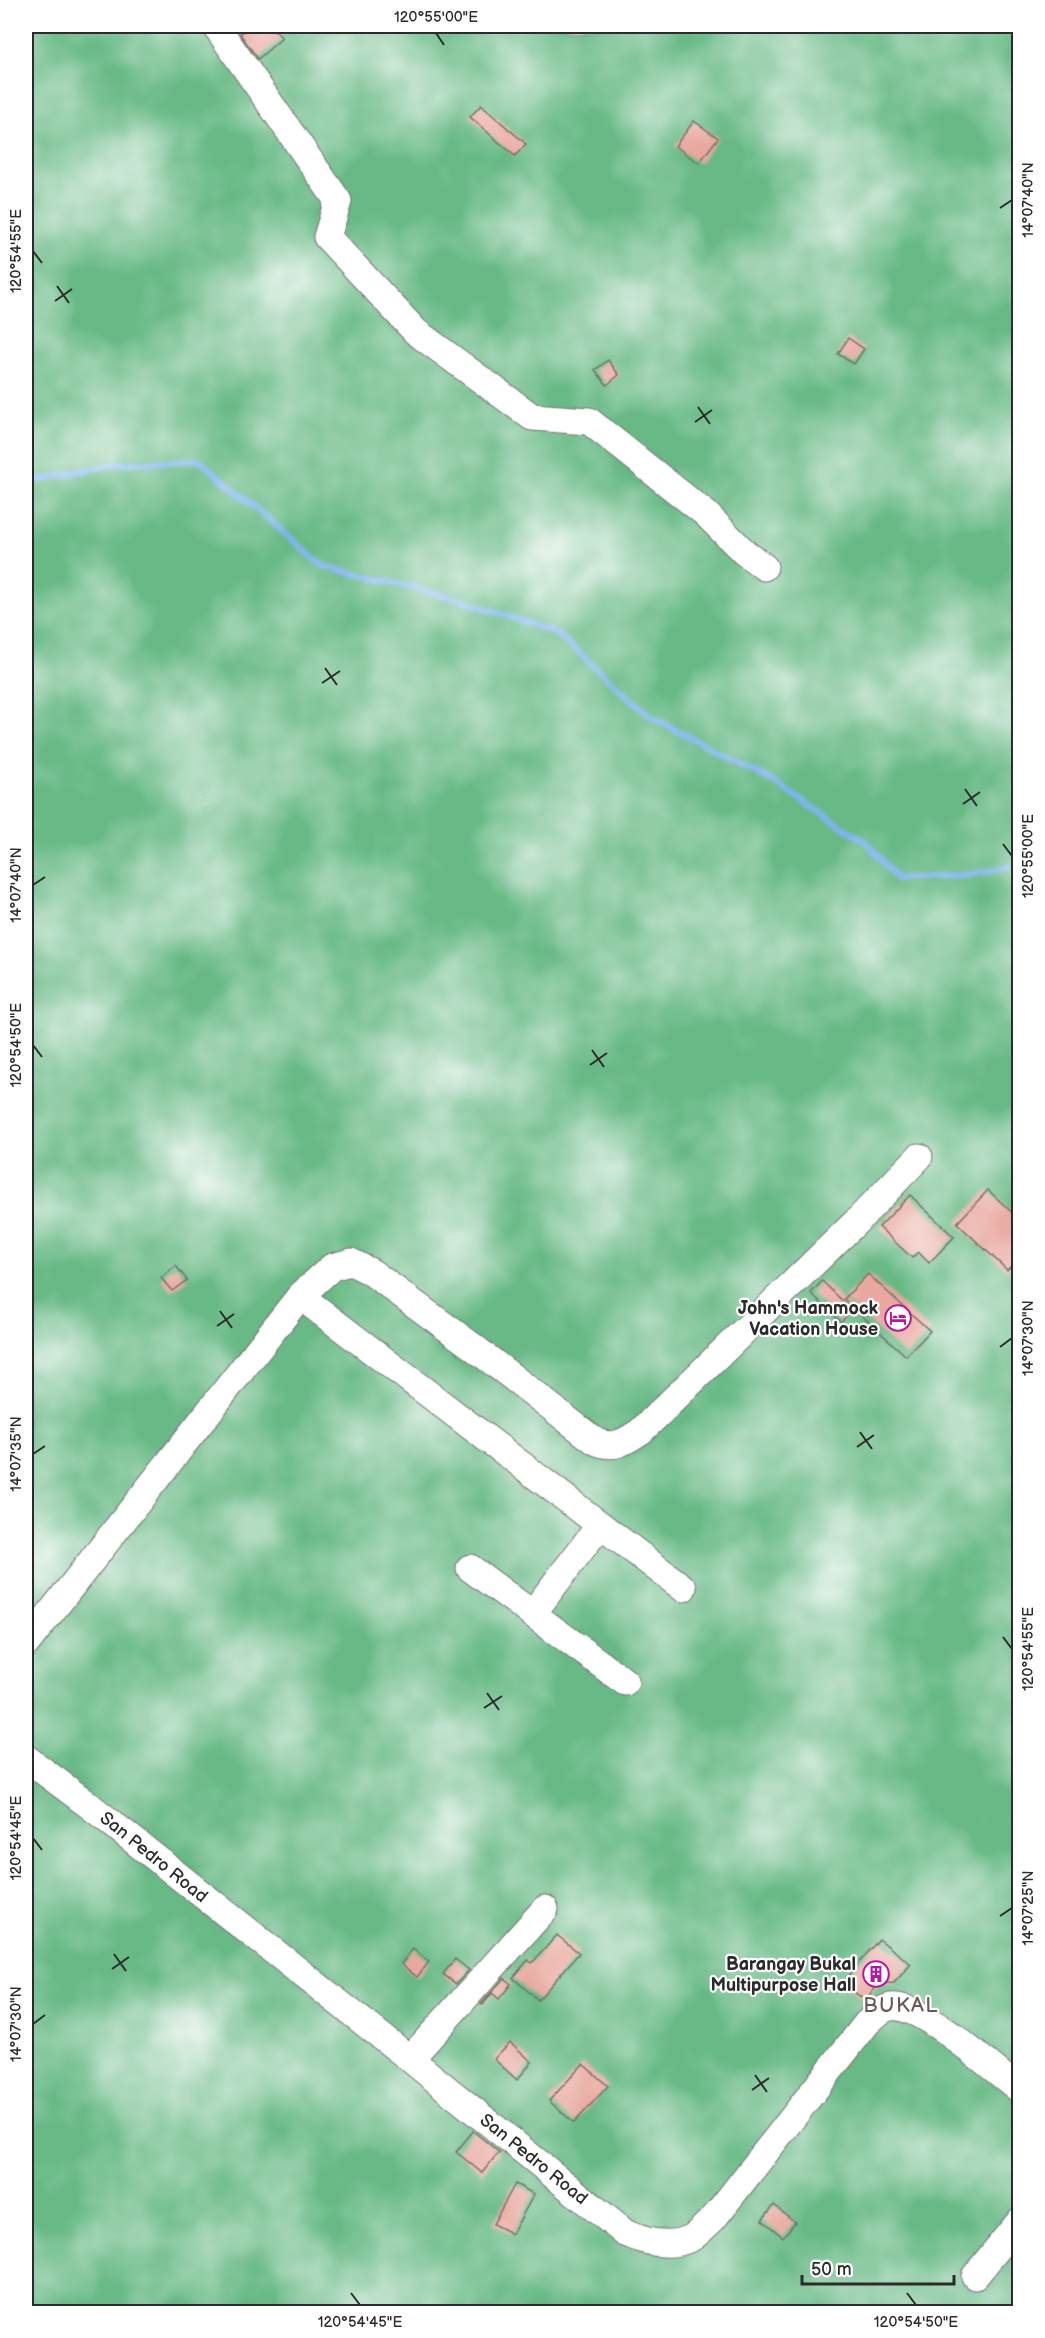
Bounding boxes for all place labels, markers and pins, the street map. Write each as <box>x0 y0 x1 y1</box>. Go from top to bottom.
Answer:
place label: John's Hammock Vacation House <box>738 1298 879 1340</box>
hotel icon: John's Hammock Vacation House <box>883 1303 913 1333</box>
place label: Barangay Bukal Multipurpose Hall <box>710 1954 856 1996</box>
building icon: Barangay Bukal Multipurpose Hall <box>861 1959 891 1989</box>

